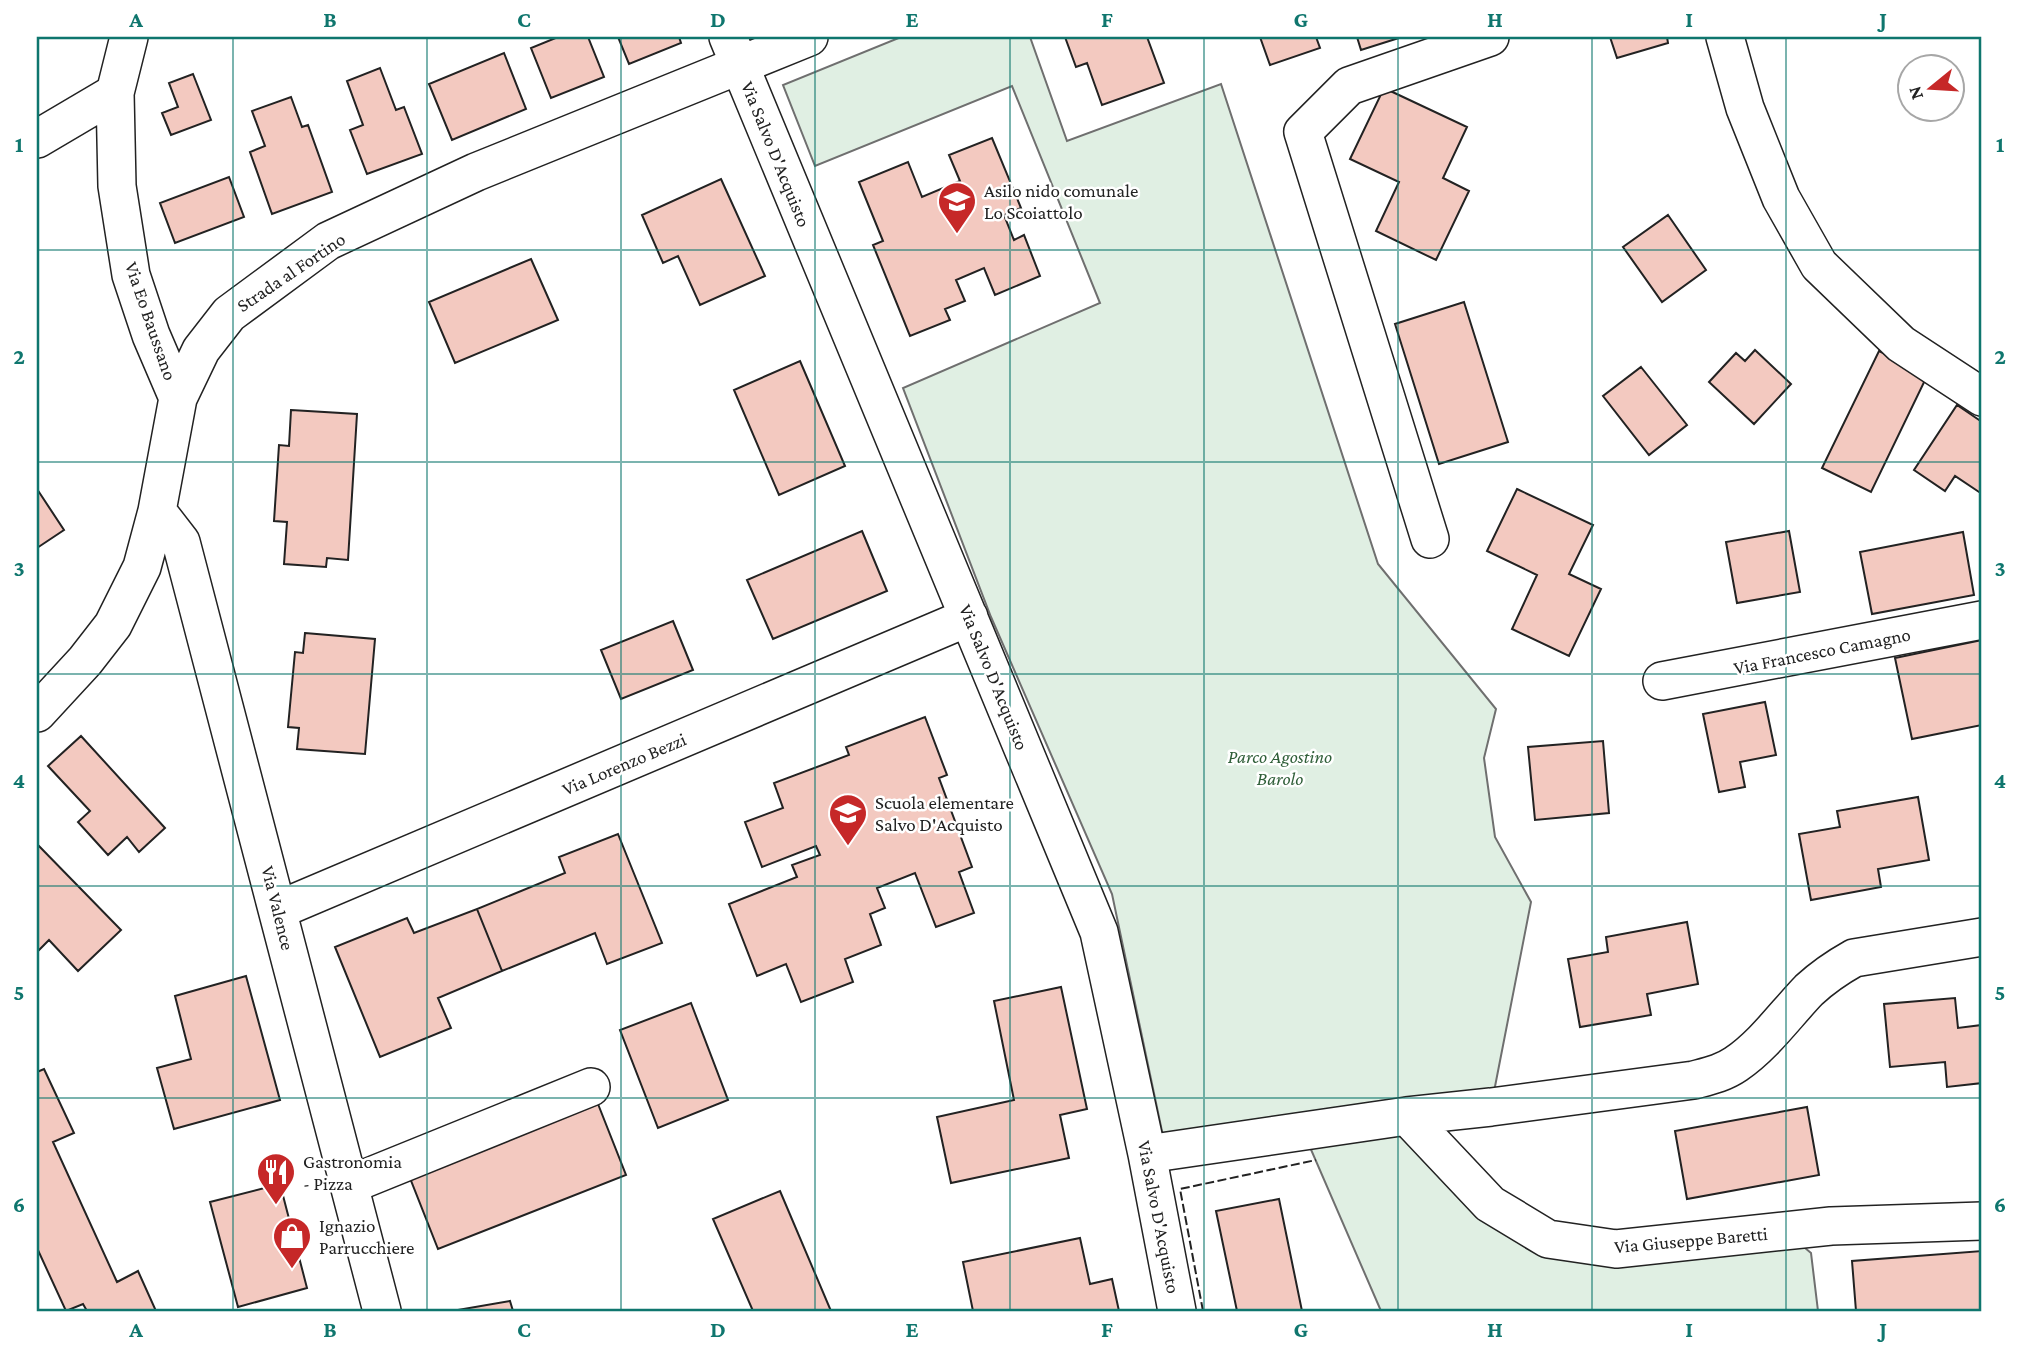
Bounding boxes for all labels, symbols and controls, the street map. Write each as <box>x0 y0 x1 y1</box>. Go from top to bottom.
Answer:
text: A <box>128 6 143 32</box>
text: B <box>323 6 337 32</box>
text: C <box>517 6 531 32</box>
text: D <box>710 6 726 32</box>
text: E <box>905 6 919 32</box>
text: F <box>1101 6 1113 32</box>
text: G <box>1294 6 1309 32</box>
text: H <box>1487 6 1503 32</box>
text: I <box>1685 6 1693 32</box>
text: J <box>1877 6 1887 32</box>
north arrow <box>1896 52 1966 122</box>
street label: Via Salvo D'Acquisto <box>737 78 815 230</box>
text: N <box>1903 84 1927 103</box>
text: 1 <box>15 131 24 157</box>
text: 1 <box>1996 131 2005 157</box>
school or university icon: Asilo nido comunale Lo Scoiattolo <box>936 180 978 235</box>
place label: Asilo nido comunale Lo Scoiattolo <box>984 180 1138 223</box>
street label: Strada al Fortino <box>233 228 349 316</box>
street label: Via Eo Baussano <box>121 259 181 383</box>
text: 2 <box>13 343 25 369</box>
text: 2 <box>1994 343 2006 369</box>
text: 3 <box>13 555 25 581</box>
text: 3 <box>1994 555 2006 581</box>
street label: Via Salvo D'Acquisto <box>955 601 1033 753</box>
street label: Via Francesco Camagno <box>1732 624 1912 678</box>
street label: Via Lorenzo Bezzi <box>559 728 689 800</box>
park label: Parco Agostino Barolo <box>1228 746 1332 789</box>
text: 4 <box>13 767 25 793</box>
text: 4 <box>1994 767 2006 793</box>
school or university icon: Scuola elementare Salvo D'Acquisto <box>827 792 869 847</box>
place label: Scuola elementare Salvo D'Acquisto <box>875 792 1014 835</box>
street label: Via Valence <box>257 864 299 952</box>
text: 5 <box>13 979 25 1005</box>
text: 5 <box>1994 979 2006 1005</box>
street label: Via Salvo D'Acquisto <box>1134 1139 1184 1295</box>
restaurant icon: Gastronomia - Pizza <box>255 1151 297 1206</box>
place label: Gastronomia - Pizza <box>303 1151 402 1194</box>
text: 6 <box>13 1191 25 1217</box>
text: 6 <box>1994 1191 2006 1217</box>
shop icon: Ignazio Parrucchiere <box>271 1215 313 1270</box>
place label: Ignazio Parrucchiere <box>319 1215 414 1258</box>
street label: Via Giuseppe Baretti <box>1613 1223 1769 1257</box>
text: A <box>128 1316 143 1342</box>
text: B <box>323 1316 337 1342</box>
text: C <box>517 1316 531 1342</box>
text: D <box>710 1316 726 1342</box>
text: E <box>905 1316 919 1342</box>
text: F <box>1101 1316 1113 1342</box>
text: G <box>1294 1316 1309 1342</box>
text: H <box>1487 1316 1503 1342</box>
text: I <box>1685 1316 1693 1342</box>
text: J <box>1877 1316 1887 1342</box>

